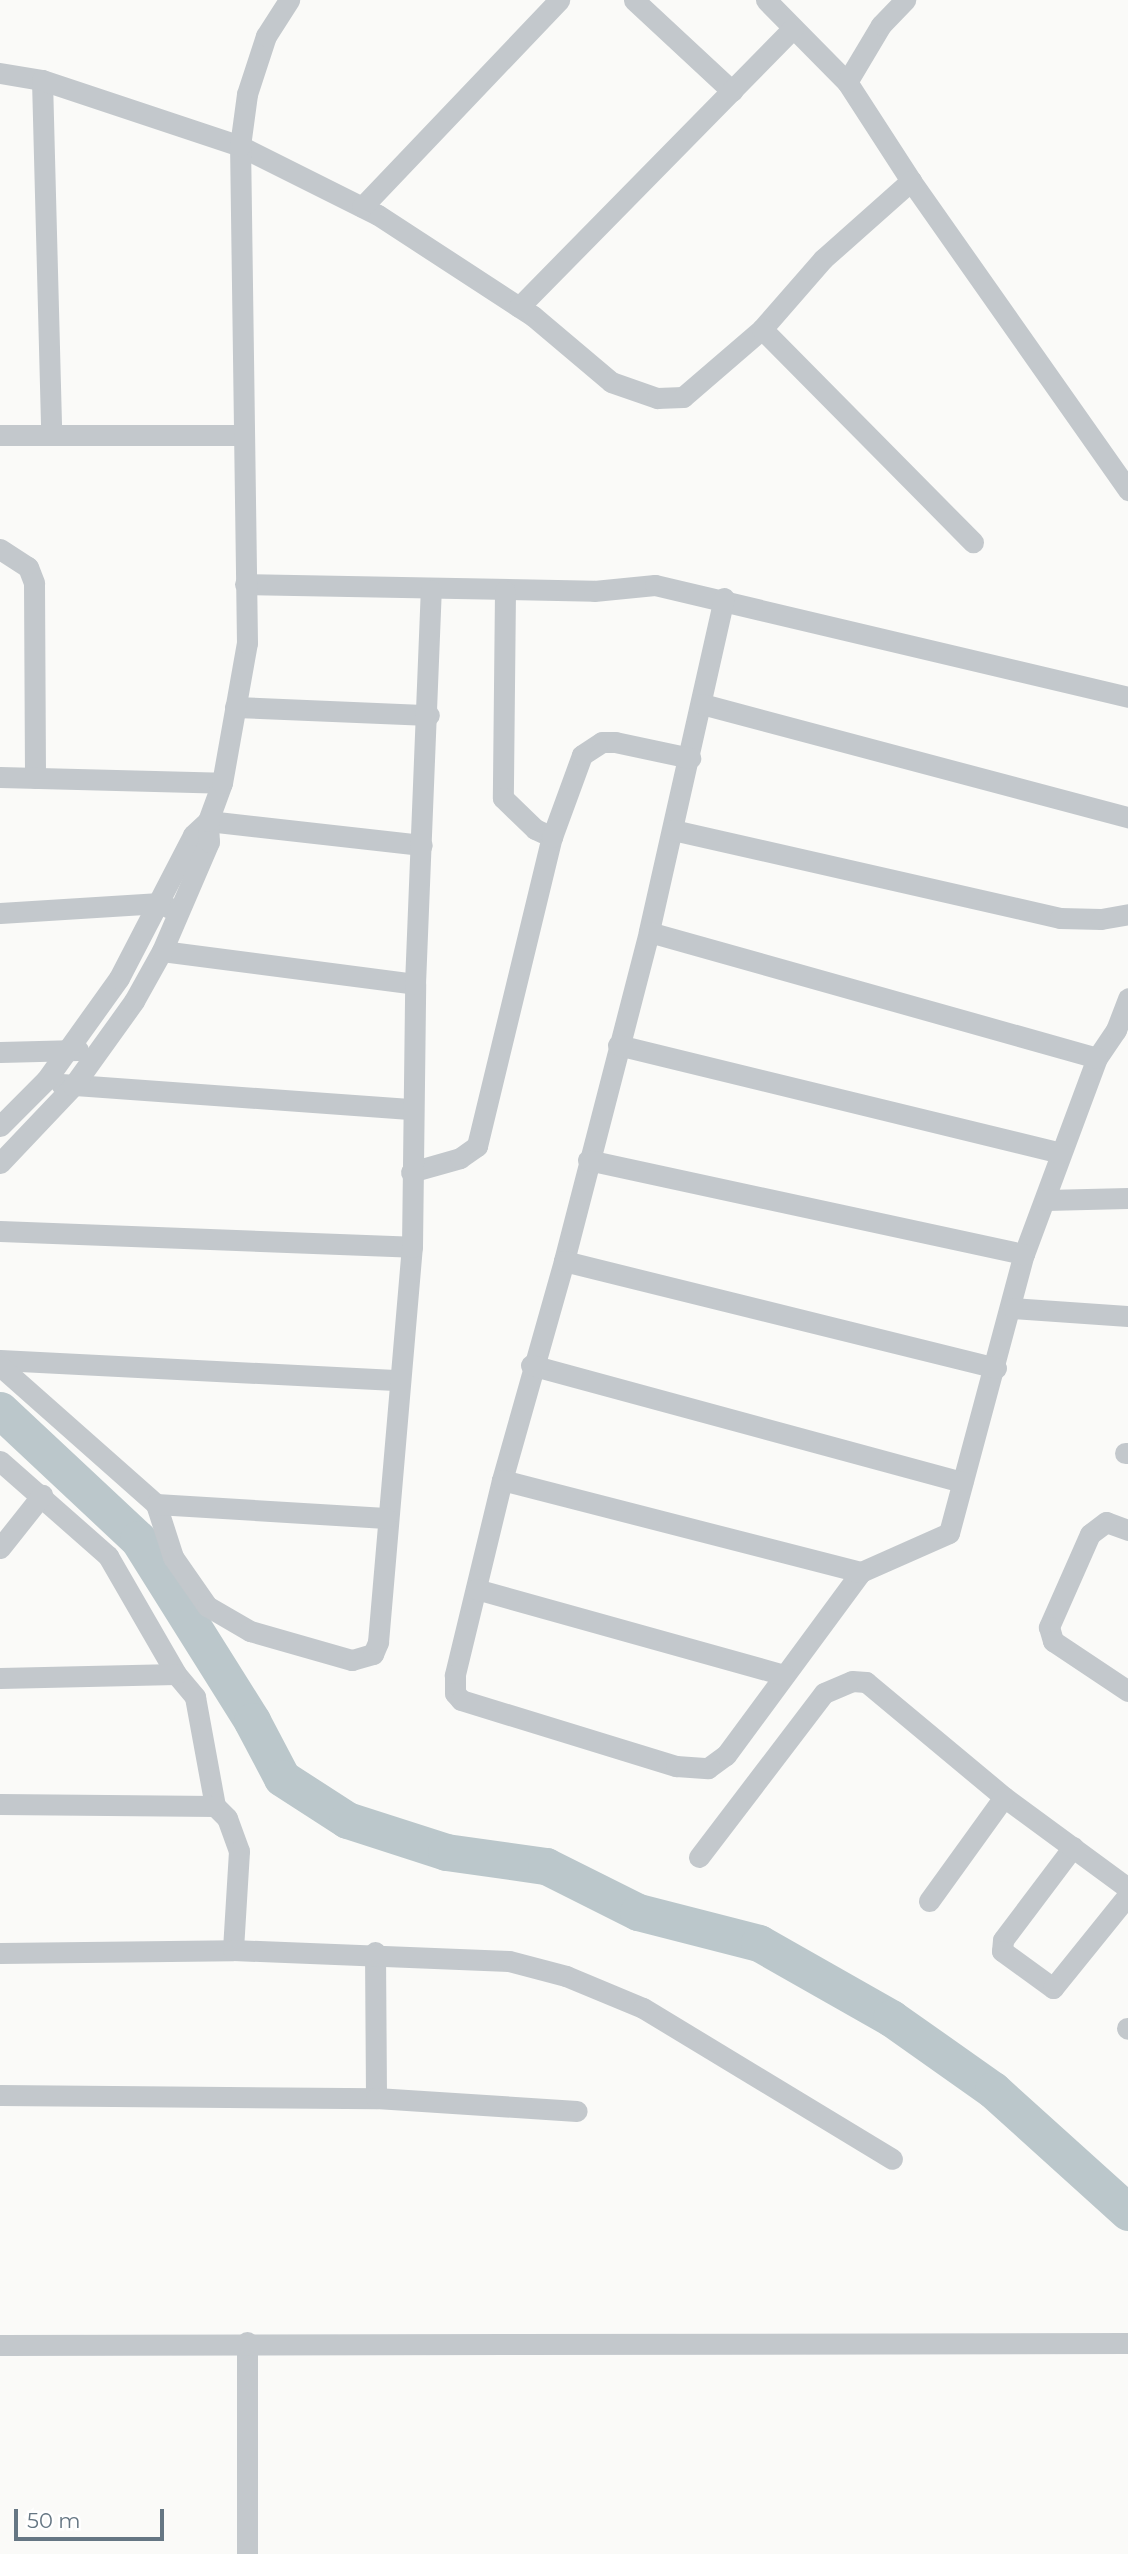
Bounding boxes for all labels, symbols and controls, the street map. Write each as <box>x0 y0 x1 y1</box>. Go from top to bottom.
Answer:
scale bar <box>18 2494 168 2538</box>
text: 50 m <box>27 2508 81 2533</box>

